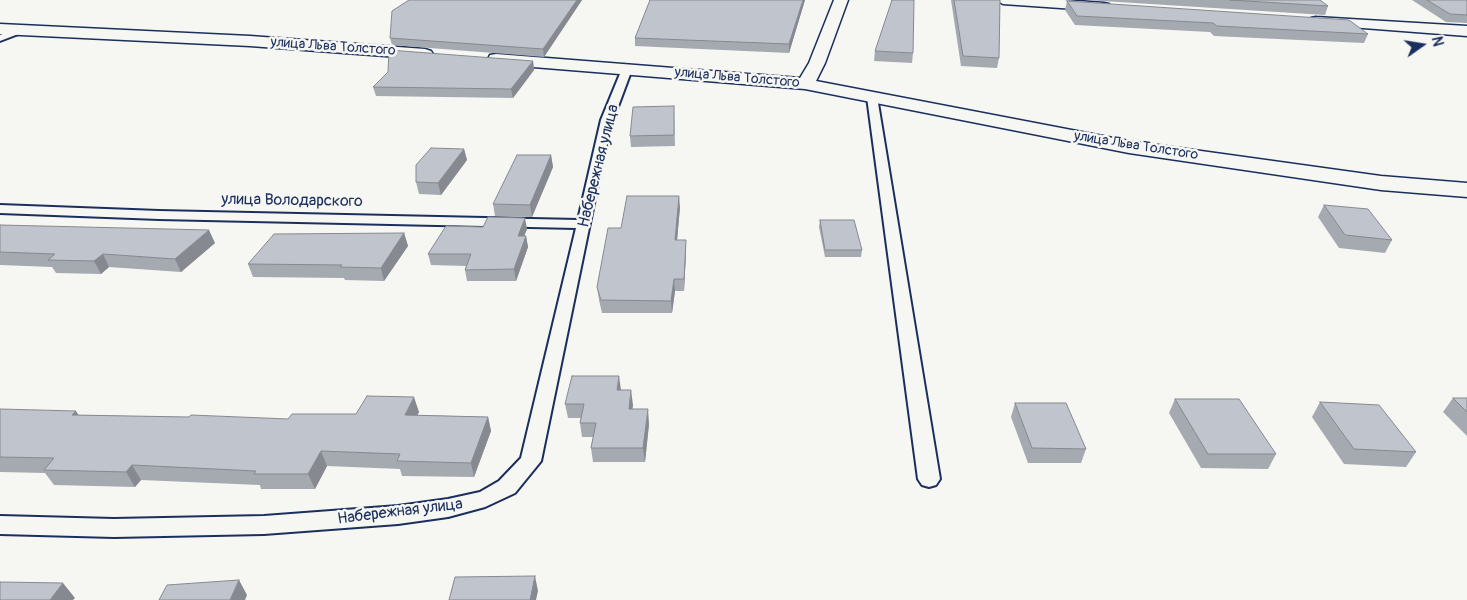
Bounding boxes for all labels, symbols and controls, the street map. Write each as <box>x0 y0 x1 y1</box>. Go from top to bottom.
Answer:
north arrow <box>1397 20 1447 70</box>
street label: улица Льва Толстого <box>270 34 396 60</box>
text: N <box>1428 35 1446 48</box>
street label: улица Льва Толстого <box>674 64 800 92</box>
street label: Набережная улица <box>574 103 624 229</box>
street label: улица Льва Толстого <box>1073 128 1199 164</box>
street label: улица Володарского <box>221 190 363 212</box>
street label: Набережная улица <box>336 495 464 529</box>

